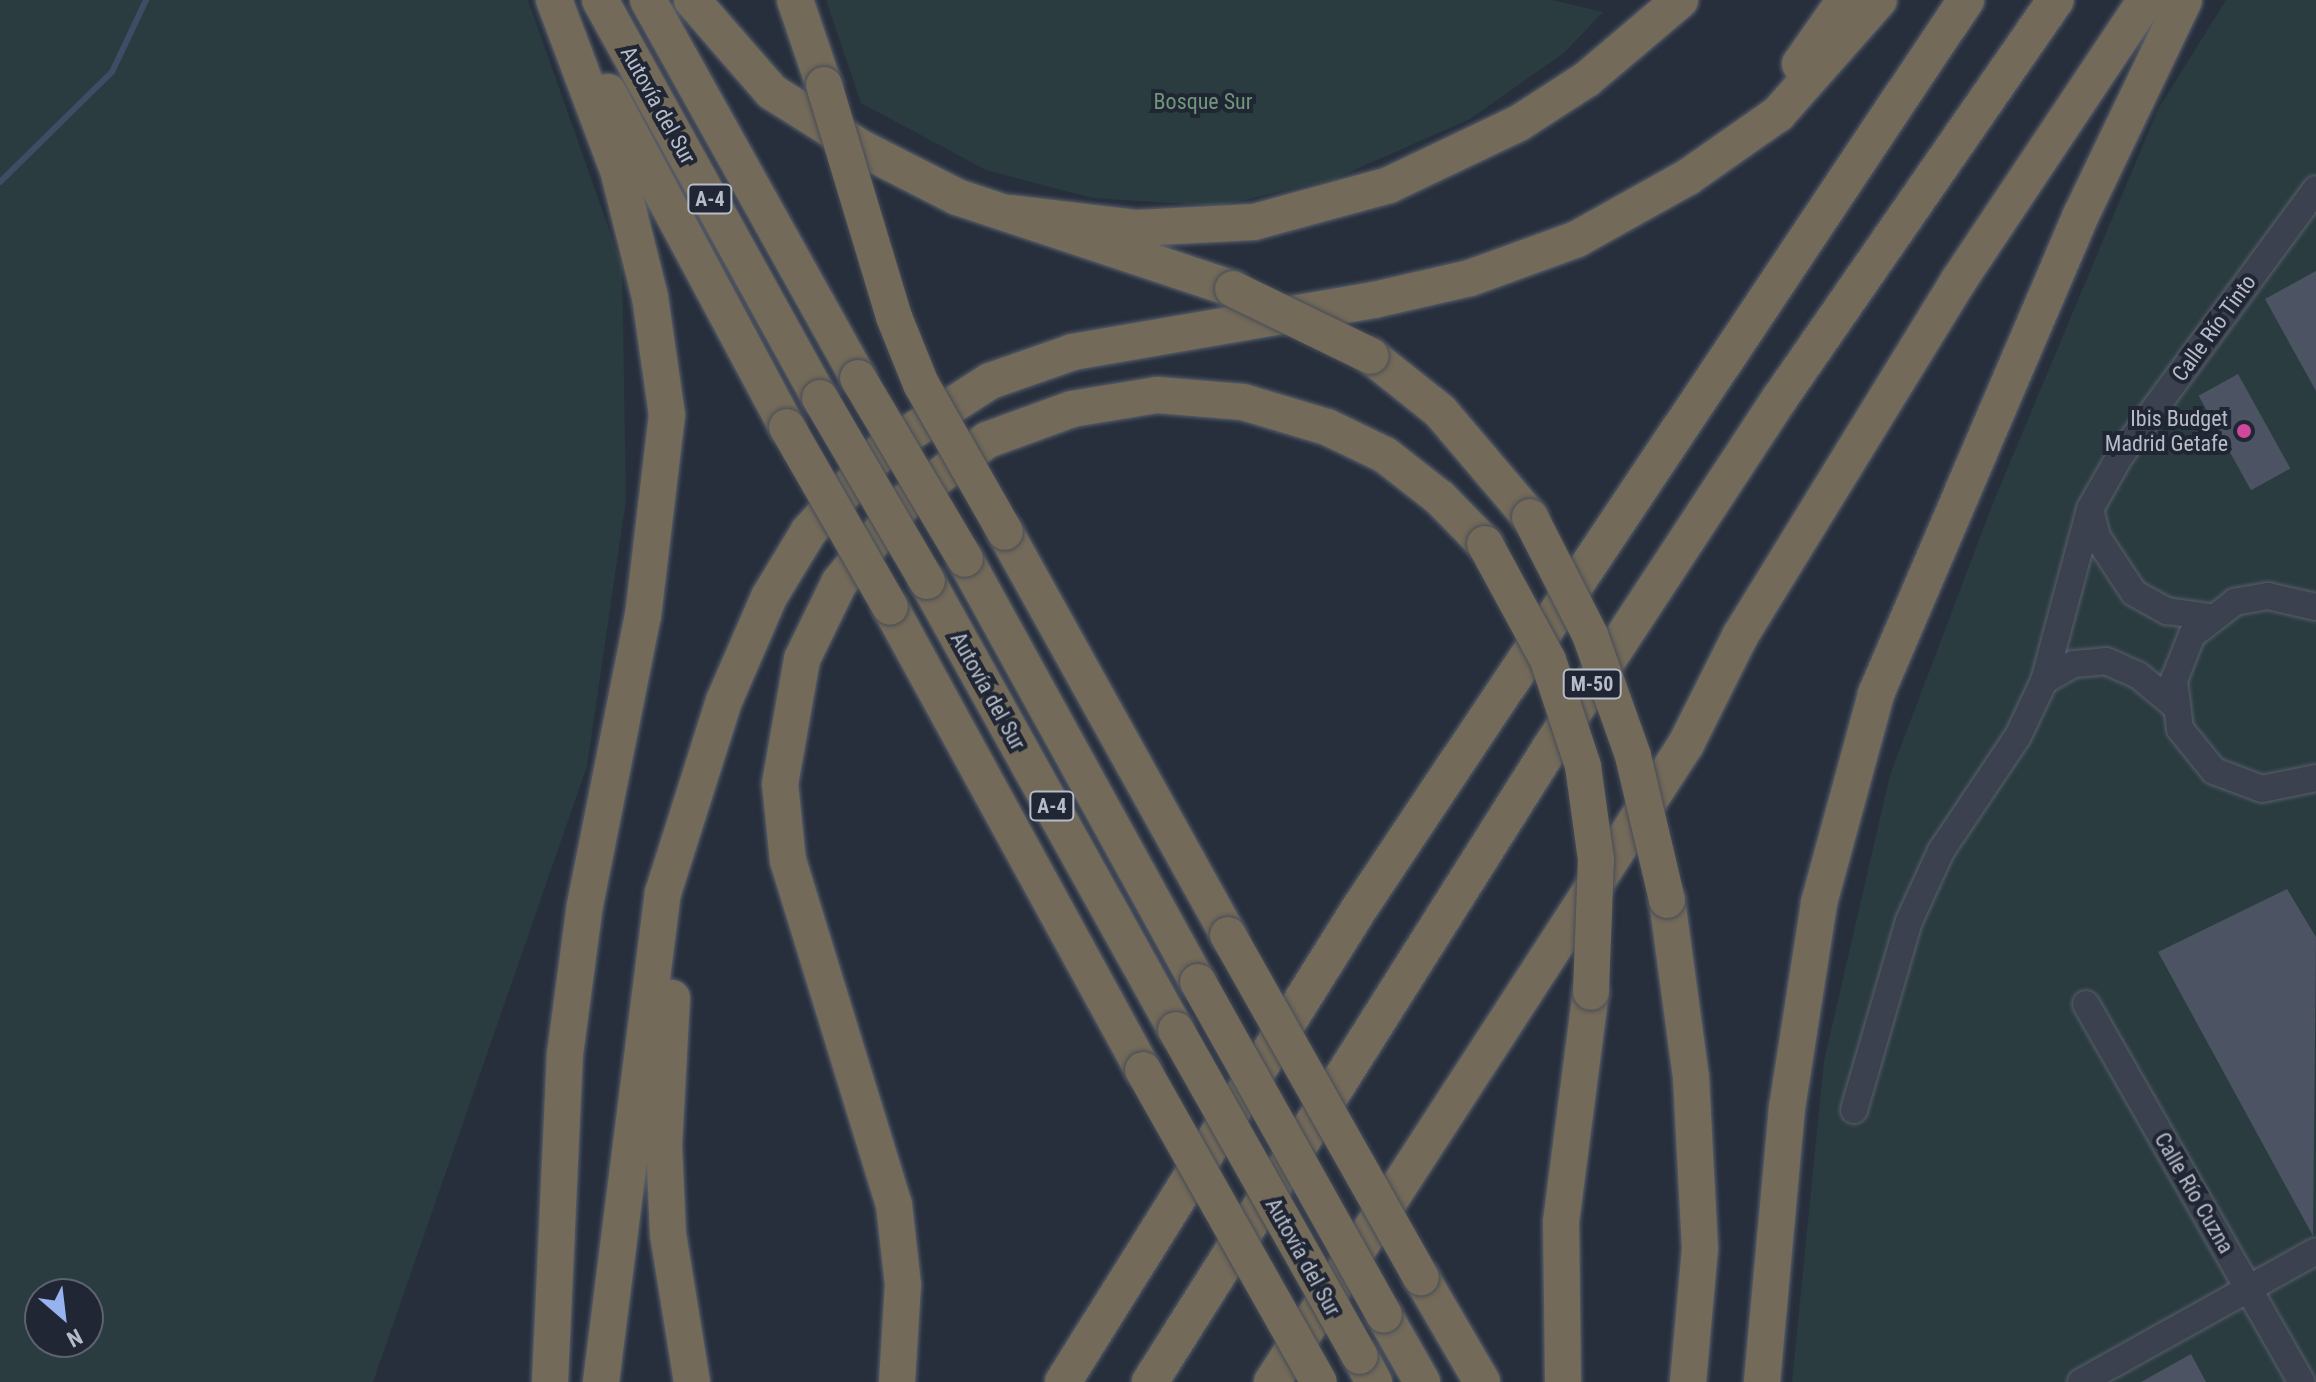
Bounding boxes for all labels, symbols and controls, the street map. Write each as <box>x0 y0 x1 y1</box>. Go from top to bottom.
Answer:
street label: Autovía del Sur <box>615 41 701 169</box>
park label: Bosque Sur <box>1154 89 1252 115</box>
road number: A-4 <box>686 183 734 215</box>
street label: Calle Río Tinto <box>2166 269 2262 387</box>
place label: Ibis Budget Madrid Getafe <box>2105 405 2228 456</box>
marker: Ibis Budget Madrid Getafe <box>2235 422 2253 440</box>
street label: Autovía del Sur <box>945 627 1031 755</box>
road number: M-50 <box>1562 668 1622 700</box>
road number: A-4 <box>1028 790 1076 822</box>
street label: Calle Río Cuzna <box>2149 1128 2239 1258</box>
street label: Autovía del Sur <box>1260 1193 1346 1321</box>
north arrow <box>24 1278 104 1358</box>
text: N <box>63 1324 86 1352</box>

